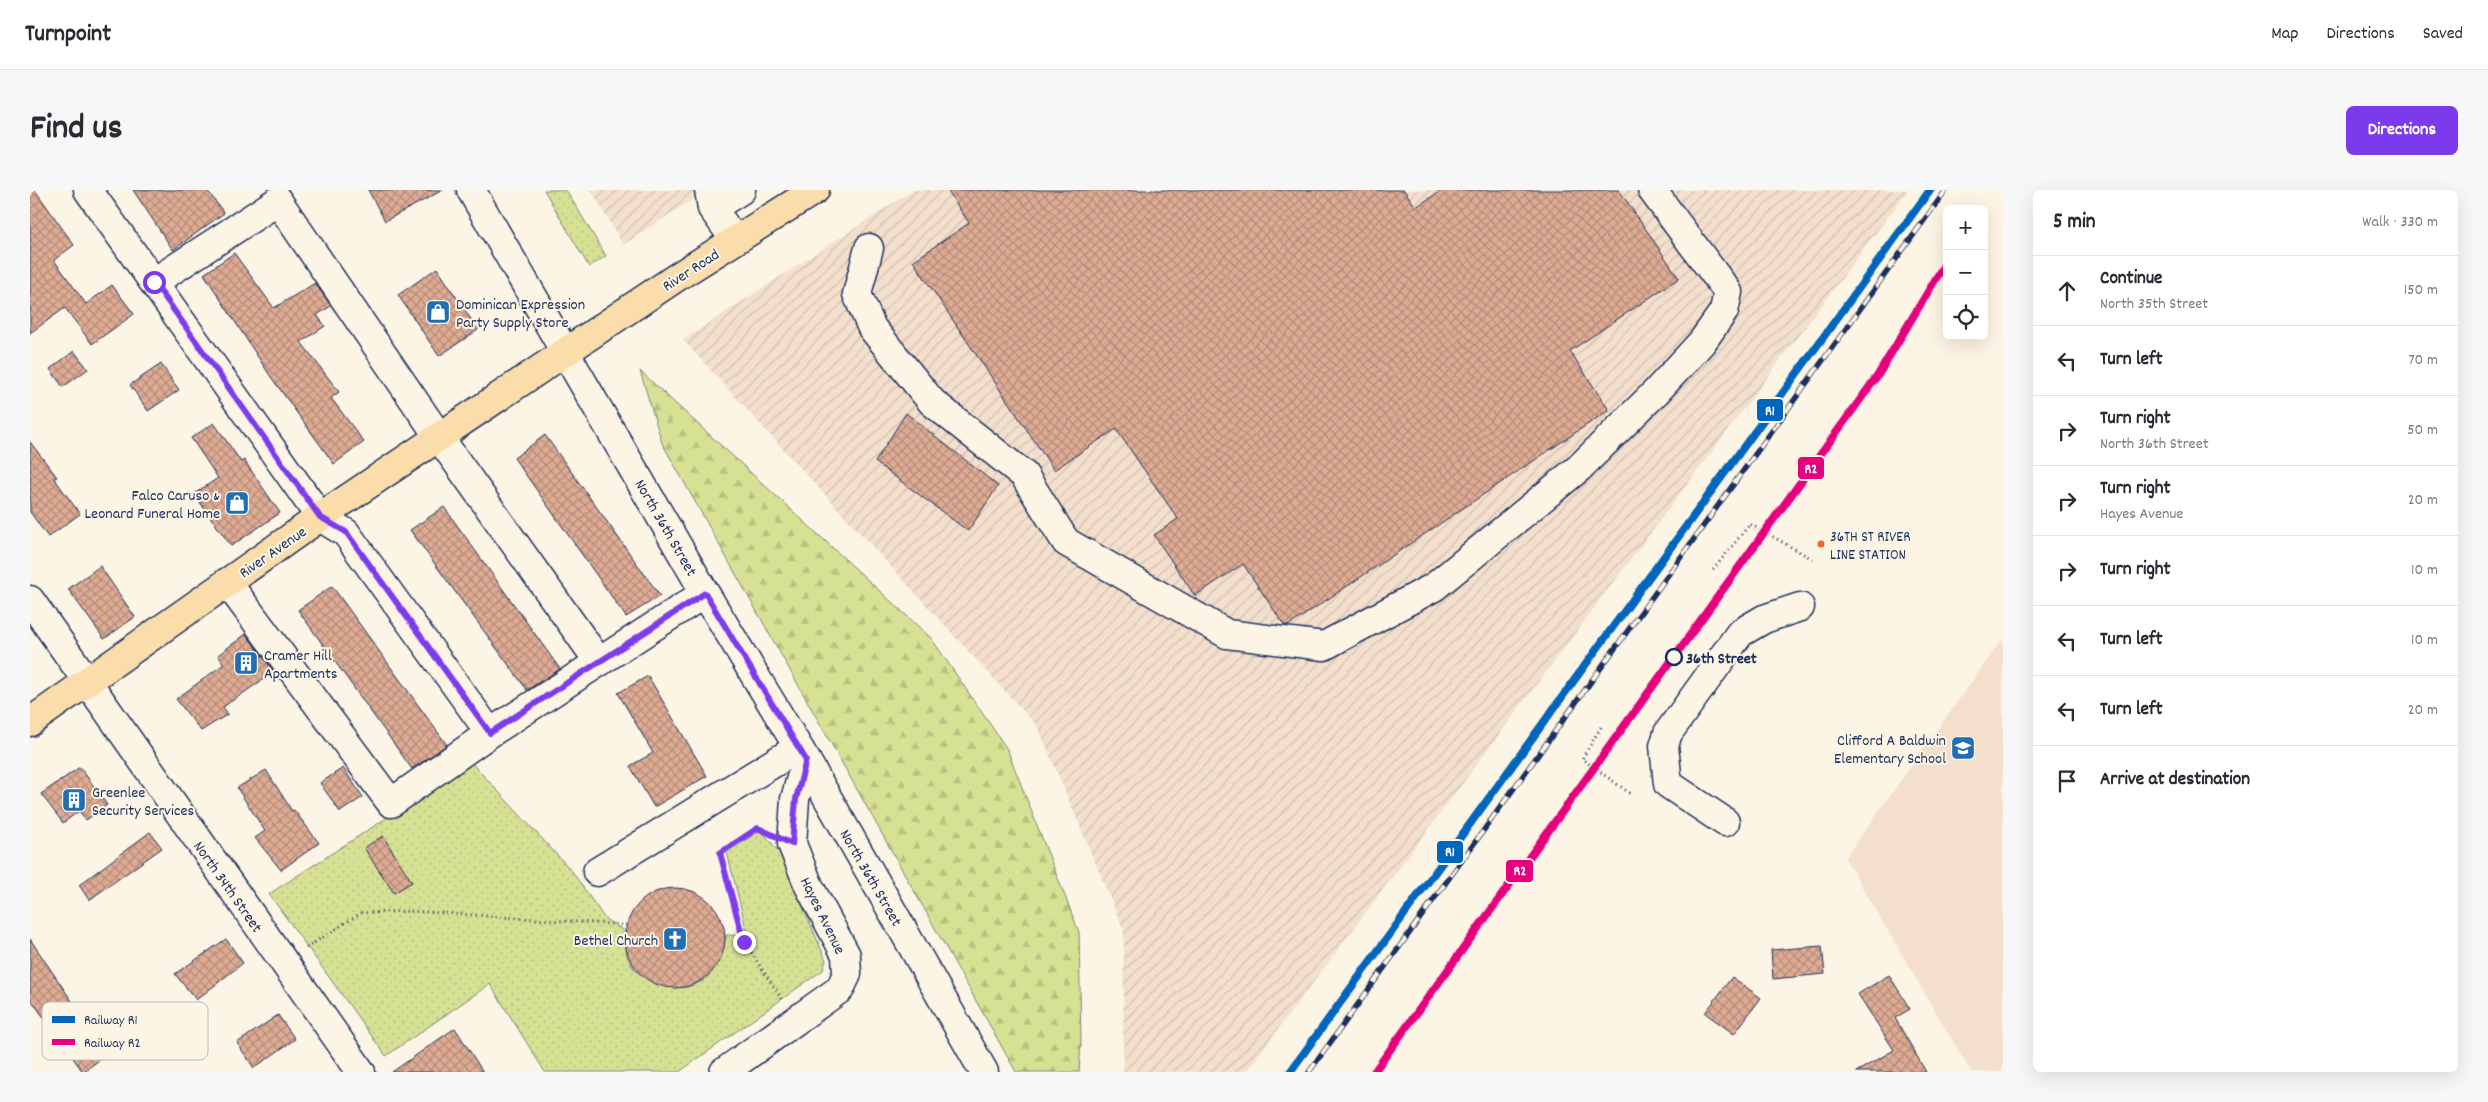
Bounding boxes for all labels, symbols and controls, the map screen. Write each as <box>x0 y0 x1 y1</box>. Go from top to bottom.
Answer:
text: Turnpoint <box>25 18 111 52</box>
text: Map <box>2271 22 2298 47</box>
text: Directions <box>2326 22 2395 47</box>
text: Saved <box>2423 22 2463 47</box>
text: Find us <box>30 105 122 155</box>
button: Directions <box>2346 106 2458 155</box>
map controls <box>1943 205 1988 340</box>
button: + <box>1943 205 1988 250</box>
text: 5 min <box>2053 208 2096 238</box>
text: Walk · 330 m <box>2362 211 2438 234</box>
street label: River Road <box>658 244 724 298</box>
button: − <box>1943 250 1988 295</box>
text: Continue <box>2100 266 2162 293</box>
route start <box>143 271 166 294</box>
icon: ahead <box>2053 277 2081 305</box>
text: 150 m <box>2404 279 2438 302</box>
text: North 35th Street <box>2100 293 2208 316</box>
place label: Dominican Expression Party Supply Store <box>456 294 585 335</box>
button: locate <box>1943 295 1988 340</box>
shop icon: Dominican Expression Party Supply Store <box>425 299 451 325</box>
icon: left <box>2053 347 2081 375</box>
text: Turn left <box>2100 347 2163 374</box>
text: 70 m <box>2408 349 2438 372</box>
line badge: R1 <box>1756 398 1784 422</box>
text: R1 <box>1765 402 1775 422</box>
text: Turn right <box>2100 406 2171 433</box>
icon: right <box>2053 417 2081 445</box>
text: 50 m <box>2407 419 2438 442</box>
text: North 36th Street <box>2100 433 2209 456</box>
line badge: R2 <box>1797 456 1825 480</box>
text: R2 <box>1805 460 1817 480</box>
street label: North 36th Street <box>628 475 702 581</box>
text: Turn right <box>2100 476 2171 503</box>
place label: Falco Caruso & Leonard Funeral Home <box>85 485 220 526</box>
icon: right <box>2053 487 2081 515</box>
text: 20 m <box>2408 489 2438 512</box>
shop icon: Falco Caruso & Leonard Funeral Home <box>224 490 250 516</box>
text: Hayes Avenue <box>2100 503 2183 526</box>
street label: River Avenue <box>235 521 312 585</box>
place label: 36TH ST RIVER LINE STATION <box>1830 527 1910 567</box>
marker: 36TH ST RIVER LINE STATION <box>1816 539 1826 549</box>
icon: right <box>2053 557 2081 585</box>
text: Turn right <box>2100 557 2171 584</box>
text: 10 m <box>2411 559 2438 582</box>
icon: left <box>2053 627 2081 655</box>
text: Turn left <box>2100 627 2163 654</box>
text: 10 m <box>2411 629 2438 652</box>
place label: Cramer Hill Apartments <box>264 645 338 686</box>
marker: 36th Street <box>1665 648 1683 666</box>
place label: 36th Street <box>1686 648 1757 671</box>
building icon: Cramer Hill Apartments <box>233 650 259 676</box>
icon: left <box>2053 697 2081 725</box>
text: Turn left <box>2100 697 2163 724</box>
text: 20 m <box>2408 699 2438 722</box>
place label: Clifford A Baldwin Elementary School <box>1834 730 1946 771</box>
school or university icon: Clifford A Baldwin Elementary School <box>1950 735 1976 761</box>
icon: arrive <box>2053 767 2081 795</box>
text: Arrive at destination <box>2100 767 2250 794</box>
place label: Greenlee Security Services <box>92 782 194 823</box>
building icon: Greenlee Security Services <box>61 787 87 813</box>
street label: North 36th Street <box>833 825 907 931</box>
street label: North 34th Street <box>187 837 267 938</box>
line badge: R1 <box>1436 840 1464 864</box>
text: R1 <box>1445 843 1455 863</box>
line badge: R2 <box>1505 859 1534 883</box>
text: R2 <box>1514 862 1526 882</box>
street label: Hayes Avenue <box>793 874 850 959</box>
church icon: Bethel Church <box>662 926 688 952</box>
place label: Bethel Church <box>574 930 658 953</box>
route end <box>733 931 756 954</box>
legend <box>42 1002 208 1060</box>
text: Railway R1 <box>84 1011 138 1031</box>
text: Railway R2 <box>84 1034 141 1054</box>

